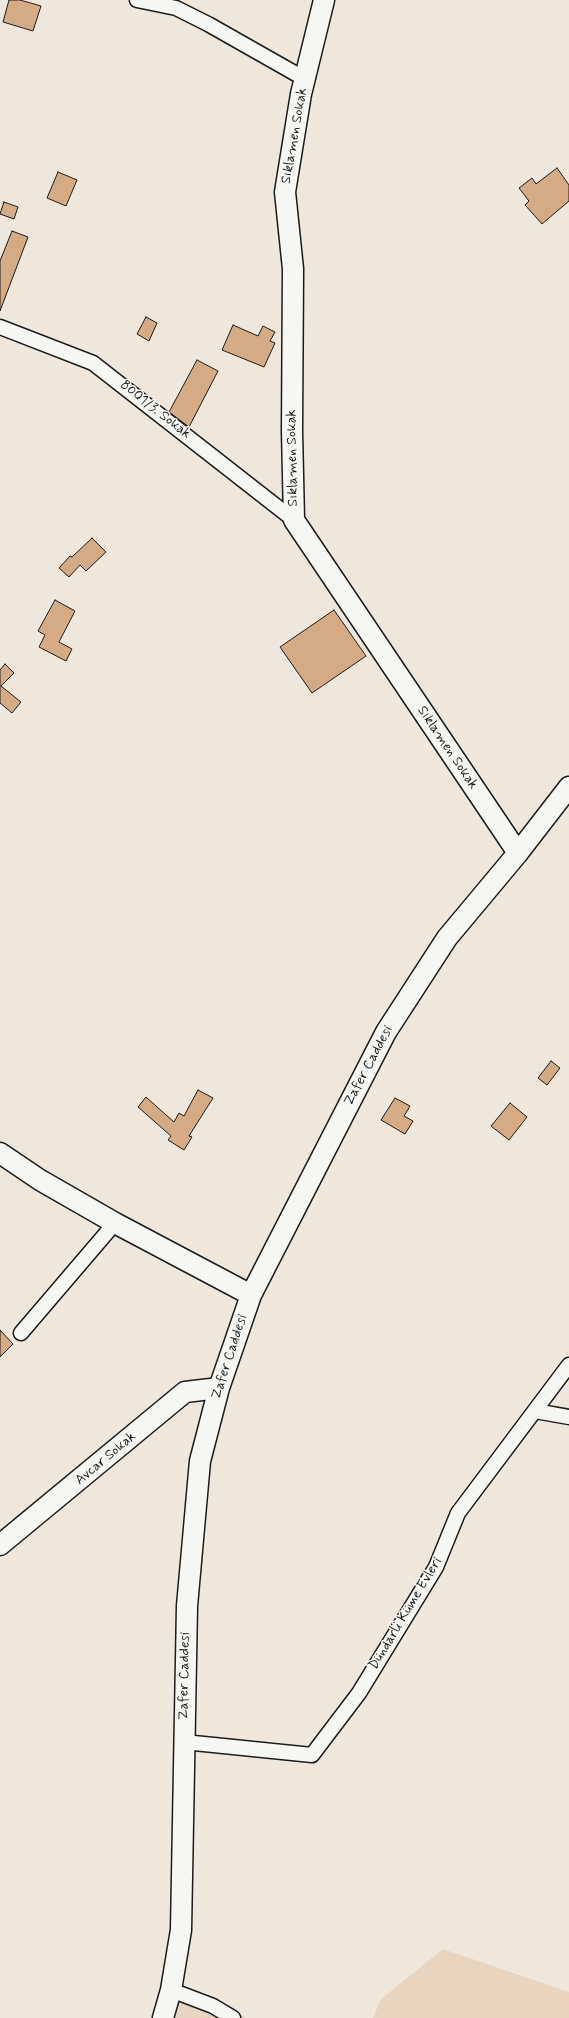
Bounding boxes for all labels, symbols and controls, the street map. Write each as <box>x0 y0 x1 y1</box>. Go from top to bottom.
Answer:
street label: Sıklamen Sokak <box>278 87 312 185</box>
street label: 8001/3. Sokak <box>116 377 194 443</box>
street label: Sıklamen Sokak <box>284 409 302 507</box>
street label: Sıklamen Sokak <box>413 703 481 793</box>
street label: Zafer Caddesi <box>341 1023 397 1109</box>
street label: Zafer Caddesi <box>208 1312 252 1402</box>
street label: Avcar Sokak <box>72 1429 140 1489</box>
street label: Dündarli Küme Evleri <box>366 1555 446 1673</box>
street label: Zafer Caddesi <box>176 1632 194 1720</box>

